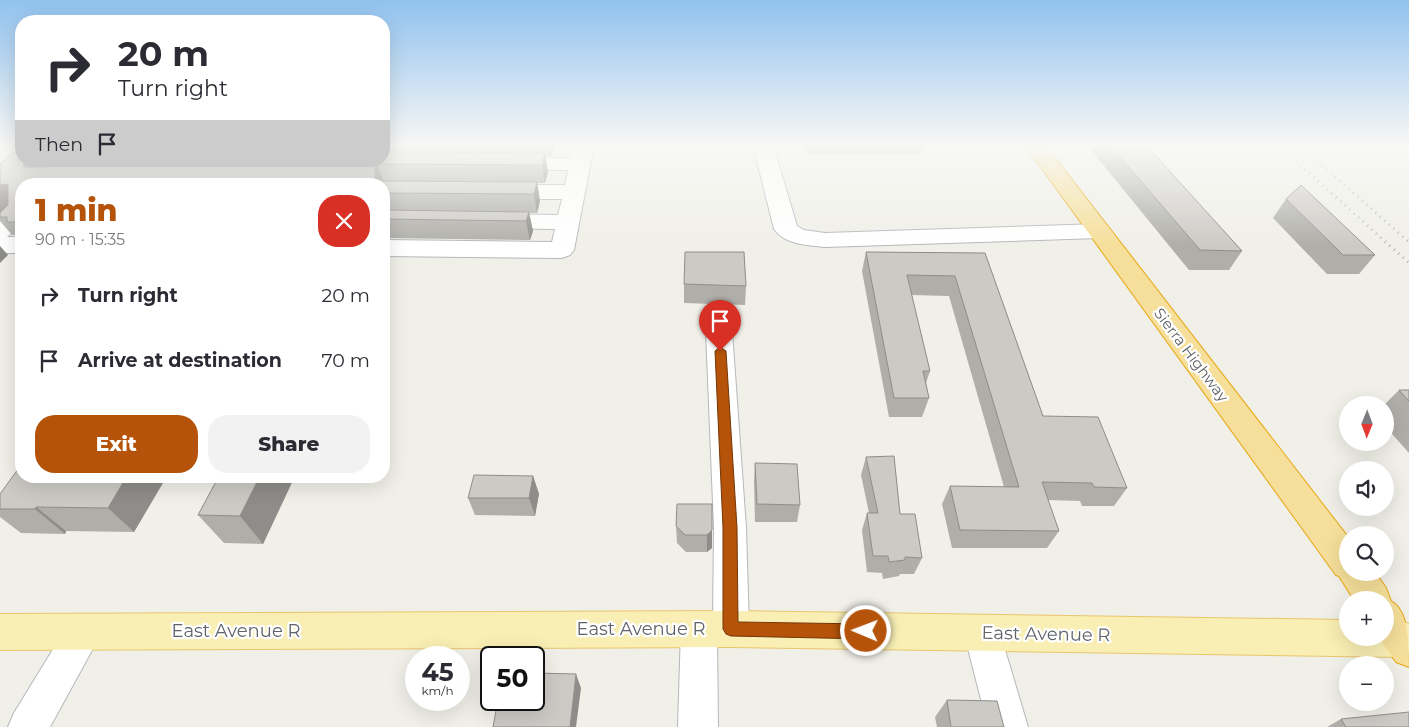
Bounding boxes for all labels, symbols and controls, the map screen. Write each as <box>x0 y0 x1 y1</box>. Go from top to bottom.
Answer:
text: 20 m <box>118 32 209 75</box>
icon: right <box>35 35 100 100</box>
text: Turn right <box>118 75 228 102</box>
icon: arrive <box>93 130 121 158</box>
text: Then <box>35 133 83 156</box>
text: 1 min <box>35 192 118 229</box>
button: close <box>318 195 370 247</box>
text: 90 m · 15:35 <box>35 230 125 249</box>
icon: right <box>35 282 63 310</box>
text: Turn right <box>78 284 178 307</box>
text: 20 m <box>322 284 370 307</box>
pin <box>699 300 741 351</box>
street label: Sierra Highway <box>1150 304 1233 406</box>
icon: arrive <box>706 307 734 335</box>
icon: arrive <box>35 347 63 375</box>
text: Arrive at destination <box>78 349 282 372</box>
text: 70 m <box>321 349 370 372</box>
north arrow <box>1339 396 1394 451</box>
map controls <box>1339 396 1394 711</box>
button: Exit <box>35 415 198 473</box>
button: Share <box>208 415 370 473</box>
button: sound <box>1339 461 1394 516</box>
button: search <box>1339 526 1394 581</box>
button: + <box>1339 591 1394 646</box>
position arrow <box>839 604 891 656</box>
street label: East Avenue R <box>577 618 706 640</box>
street label: East Avenue R <box>172 620 301 642</box>
street label: East Avenue R <box>981 622 1111 646</box>
speed limit sign: 50 <box>480 646 545 711</box>
button: − <box>1339 656 1394 711</box>
text: 45 <box>421 657 454 687</box>
text: km/h <box>421 683 454 698</box>

